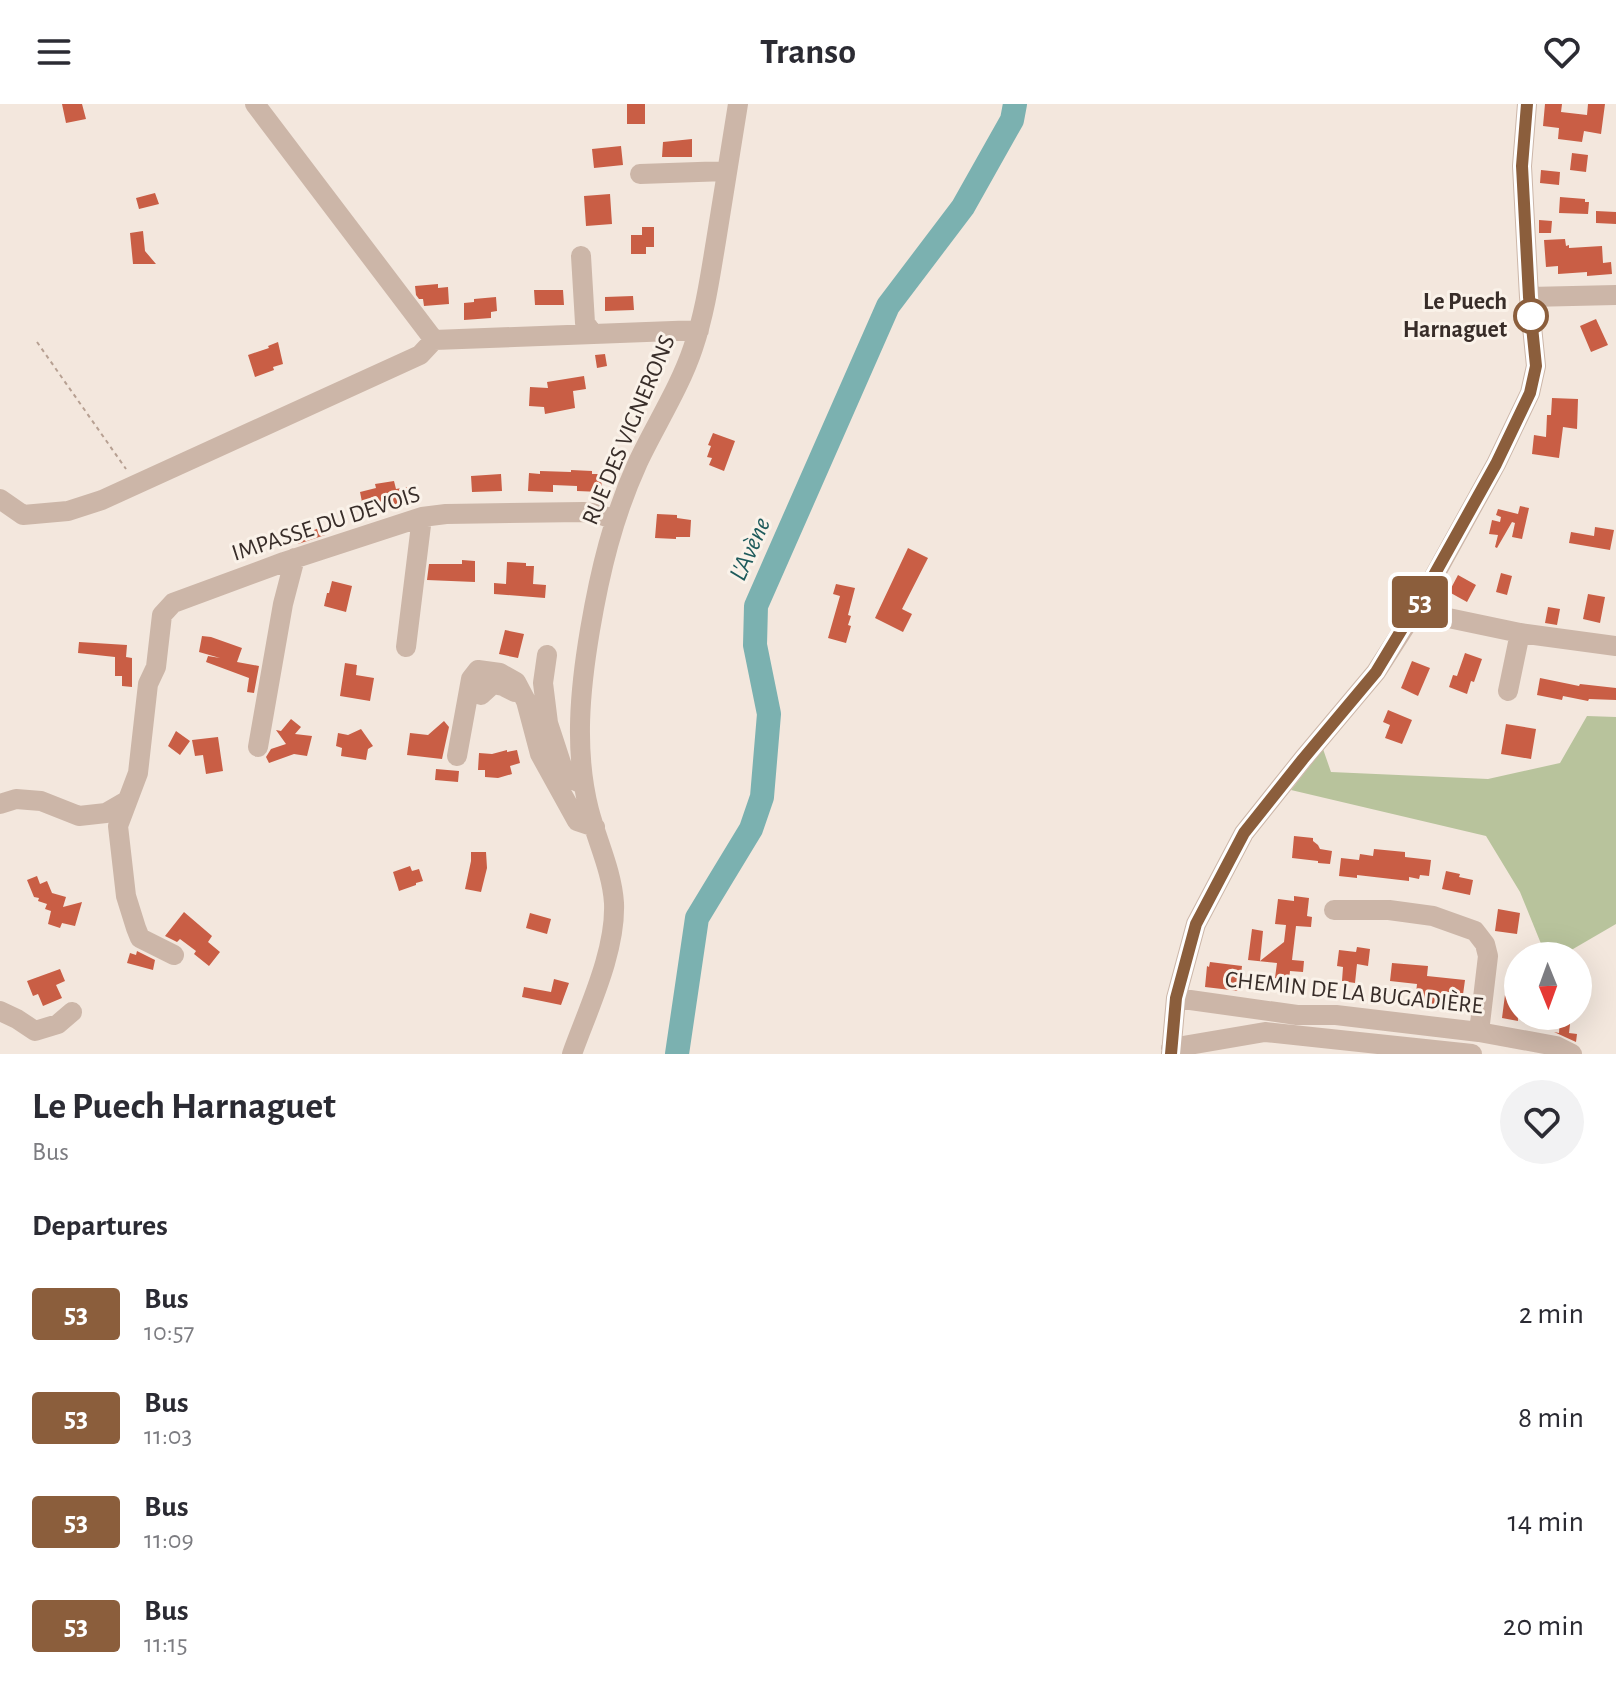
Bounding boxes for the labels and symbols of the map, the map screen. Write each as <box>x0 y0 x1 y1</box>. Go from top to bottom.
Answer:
place label: Le Puech Harnaguet <box>1403 290 1507 342</box>
marker: Le Puech Harnaguet <box>1514 299 1548 333</box>
street label: RUE DES VIGNERONS <box>578 332 680 528</box>
street label: IMPASSE DU DEVOIS <box>229 482 423 566</box>
water label: L'Avène <box>725 513 775 585</box>
line badge: 53 <box>1384 576 1456 628</box>
north arrow <box>1504 942 1592 1030</box>
street label: CHEMIN DE LA BUGADIÈRE <box>1224 966 1485 1019</box>

